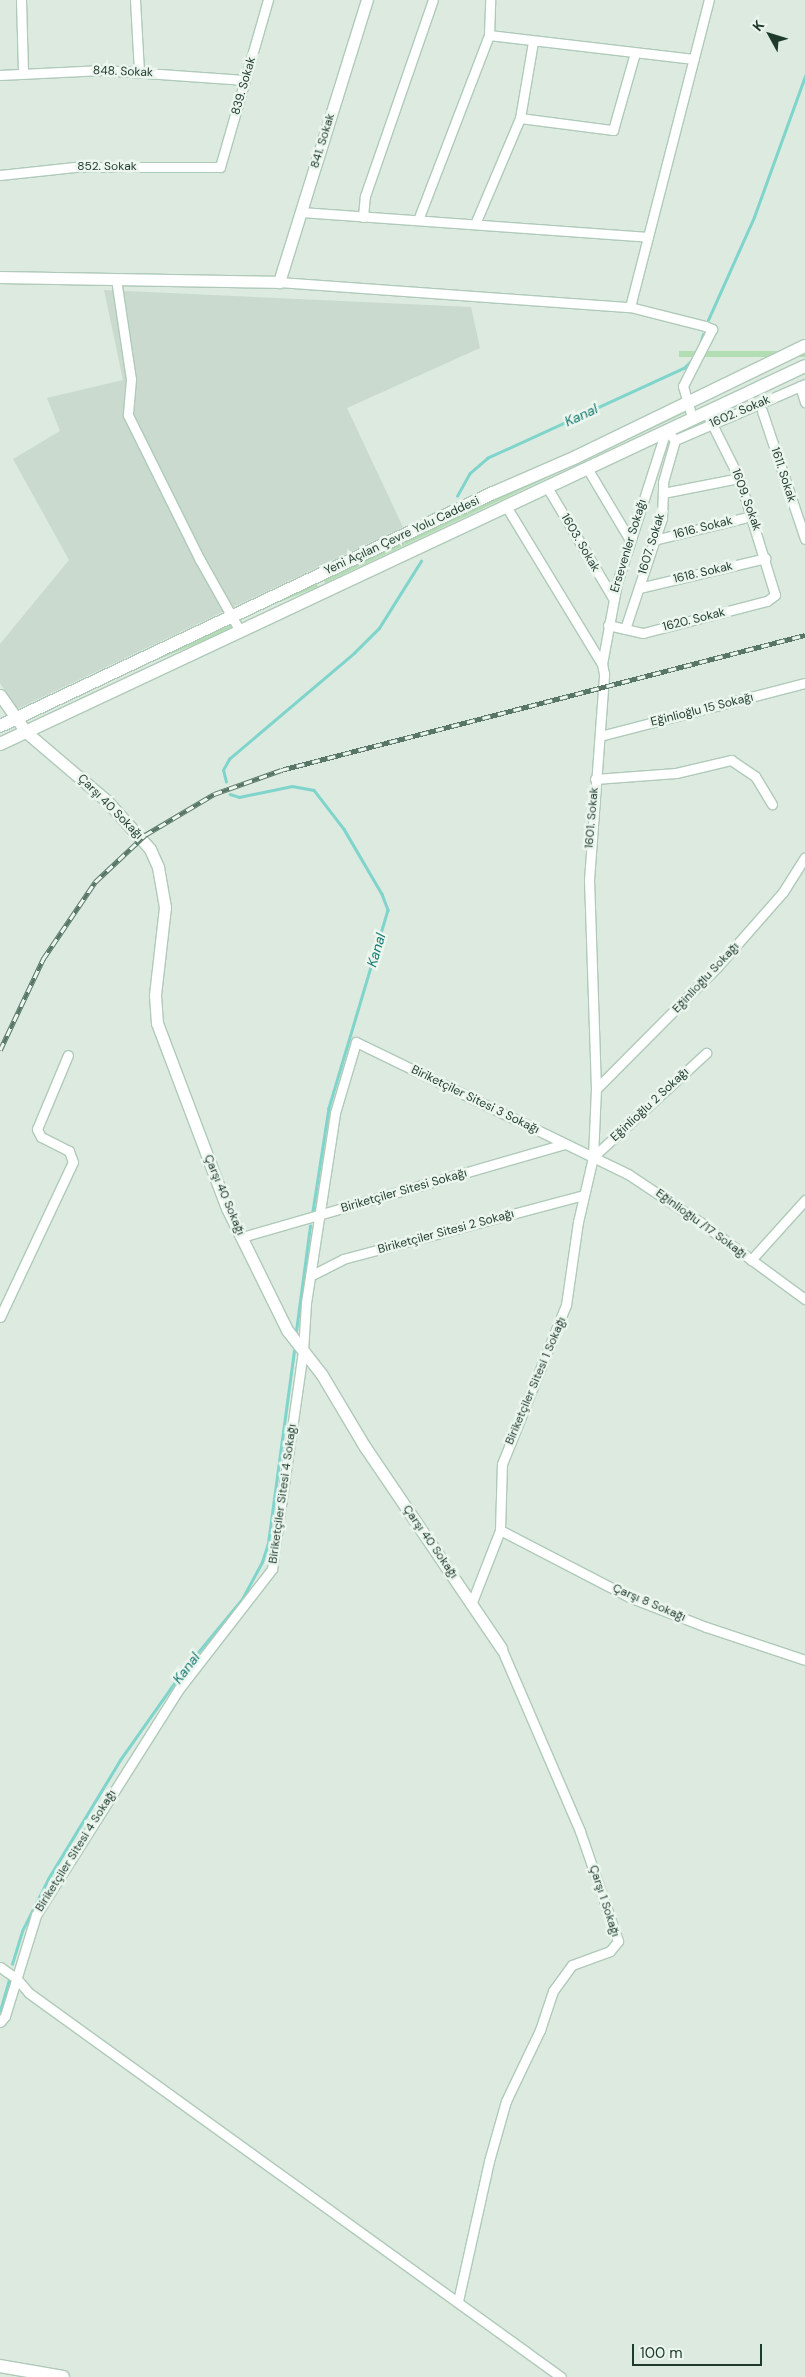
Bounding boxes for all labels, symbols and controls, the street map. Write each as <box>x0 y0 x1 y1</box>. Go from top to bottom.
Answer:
north arrow <box>745 10 795 60</box>
text: K <box>748 16 768 35</box>
street label: 839. Sokak <box>229 55 259 117</box>
street label: 848. Sokak <box>93 64 153 80</box>
street label: 841. Sokak <box>308 112 338 170</box>
street label: 852. Sokak <box>77 160 137 174</box>
street label: 1602. Sokak <box>708 393 772 431</box>
water label: Kanal <box>562 400 600 430</box>
street label: 1611. Sokak <box>767 446 799 504</box>
street label: 1609. Sokak <box>728 467 764 533</box>
street label: Yeni Açılan Çevre Yolu Caddesi <box>322 494 482 578</box>
street label: Ersevenler Sokağı <box>608 498 650 594</box>
street label: 1603. Sokak <box>558 511 602 575</box>
street label: 1607. Sokak <box>636 512 668 576</box>
street label: 1616. Sokak <box>672 514 734 542</box>
street label: 1618. Sokak <box>672 559 734 587</box>
street label: 1620. Sokak <box>661 605 727 635</box>
street label: Eğinlioğlu 15 Sokağı <box>649 690 755 730</box>
street label: Çarşı 40 Sokağı <box>74 771 146 843</box>
street label: 1601. Sokak <box>582 787 602 849</box>
water label: Kanal <box>363 931 389 969</box>
street label: Eğinlioğlu Sokağı <box>670 940 742 1016</box>
street label: Biriketçiler Sitesi 3 Sokağı <box>409 1063 541 1137</box>
street label: Eğinlioğlu 2 Sokağı <box>608 1065 692 1145</box>
street label: Çarşı 40 Sokağı <box>201 1153 247 1237</box>
street label: Biriketçiler Sitesi Sokağı <box>339 1166 469 1216</box>
street label: Eğinlioğlu /17 Sokağı <box>653 1186 749 1262</box>
street label: Biriketçiler Sitesi 2 Sokağı <box>376 1207 516 1257</box>
street label: Biriketçiler Sitesi 1 Sokağı <box>503 1315 569 1447</box>
street label: Biriketçiler Sitesi 4 Sokağı <box>266 1423 300 1565</box>
street label: Çarşı 40 Sokağı <box>399 1503 461 1581</box>
street label: Çarşı 8 Sokağı <box>610 1581 688 1625</box>
water label: Kanal <box>169 1649 203 1687</box>
street label: Biriketçiler Sitesi 4 Sokağı <box>33 1787 119 1915</box>
street label: Çarşı 1 Sokağı <box>586 1863 622 1939</box>
scale bar <box>635 2334 765 2366</box>
text: 100 m <box>640 2343 683 2363</box>

